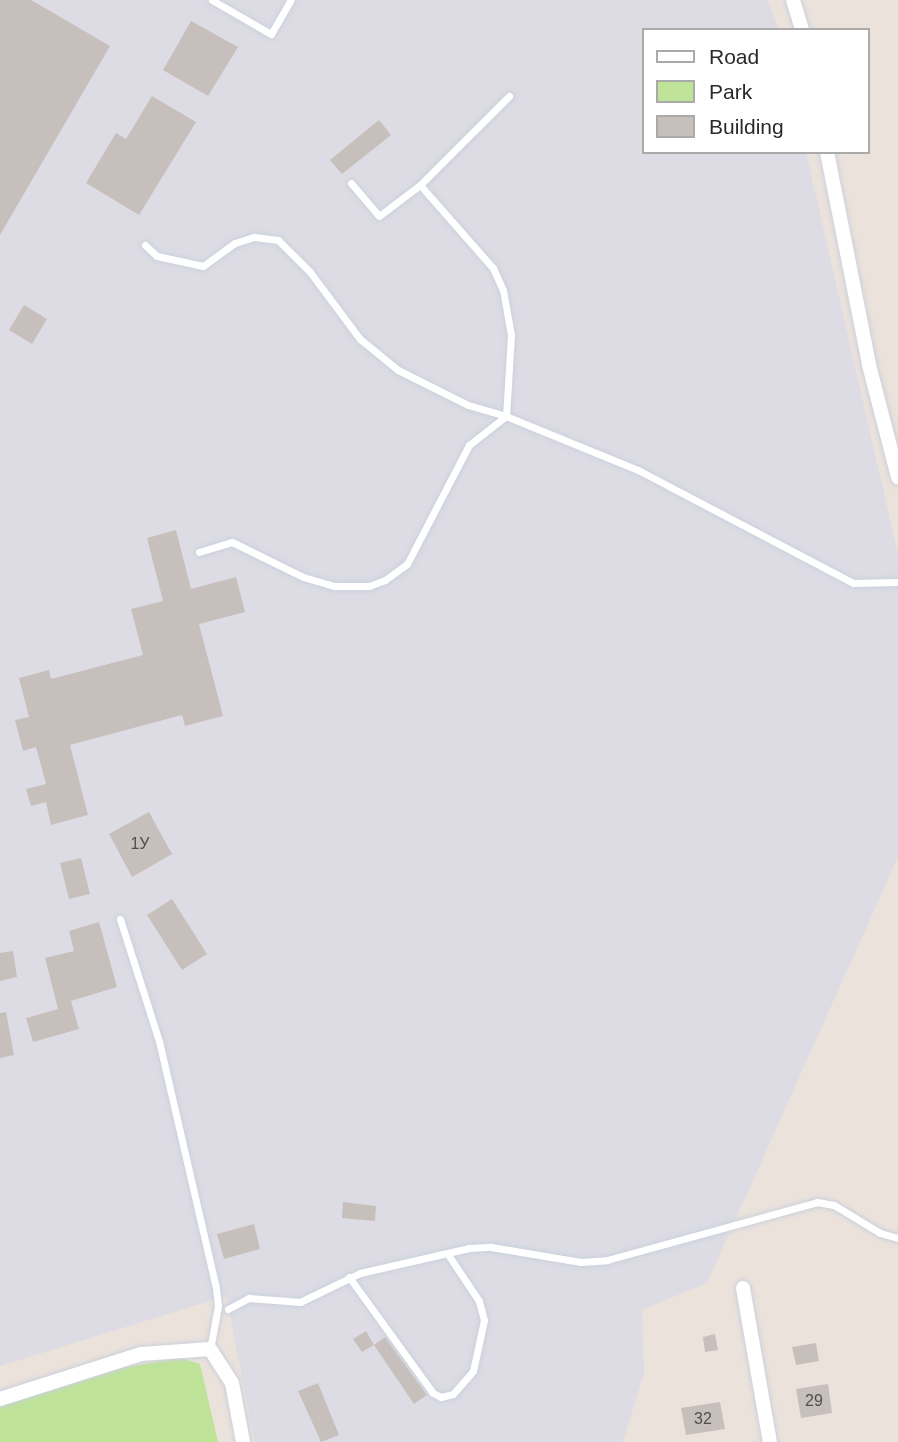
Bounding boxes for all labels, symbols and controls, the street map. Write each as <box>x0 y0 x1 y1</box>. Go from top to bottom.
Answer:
legend <box>642 28 870 154</box>
text: Road <box>709 45 759 68</box>
text: Park <box>709 80 752 103</box>
text: Building <box>709 115 784 138</box>
house number: 1У <box>130 834 150 854</box>
house number: 29 <box>805 1391 823 1411</box>
house number: 32 <box>694 1409 712 1429</box>

